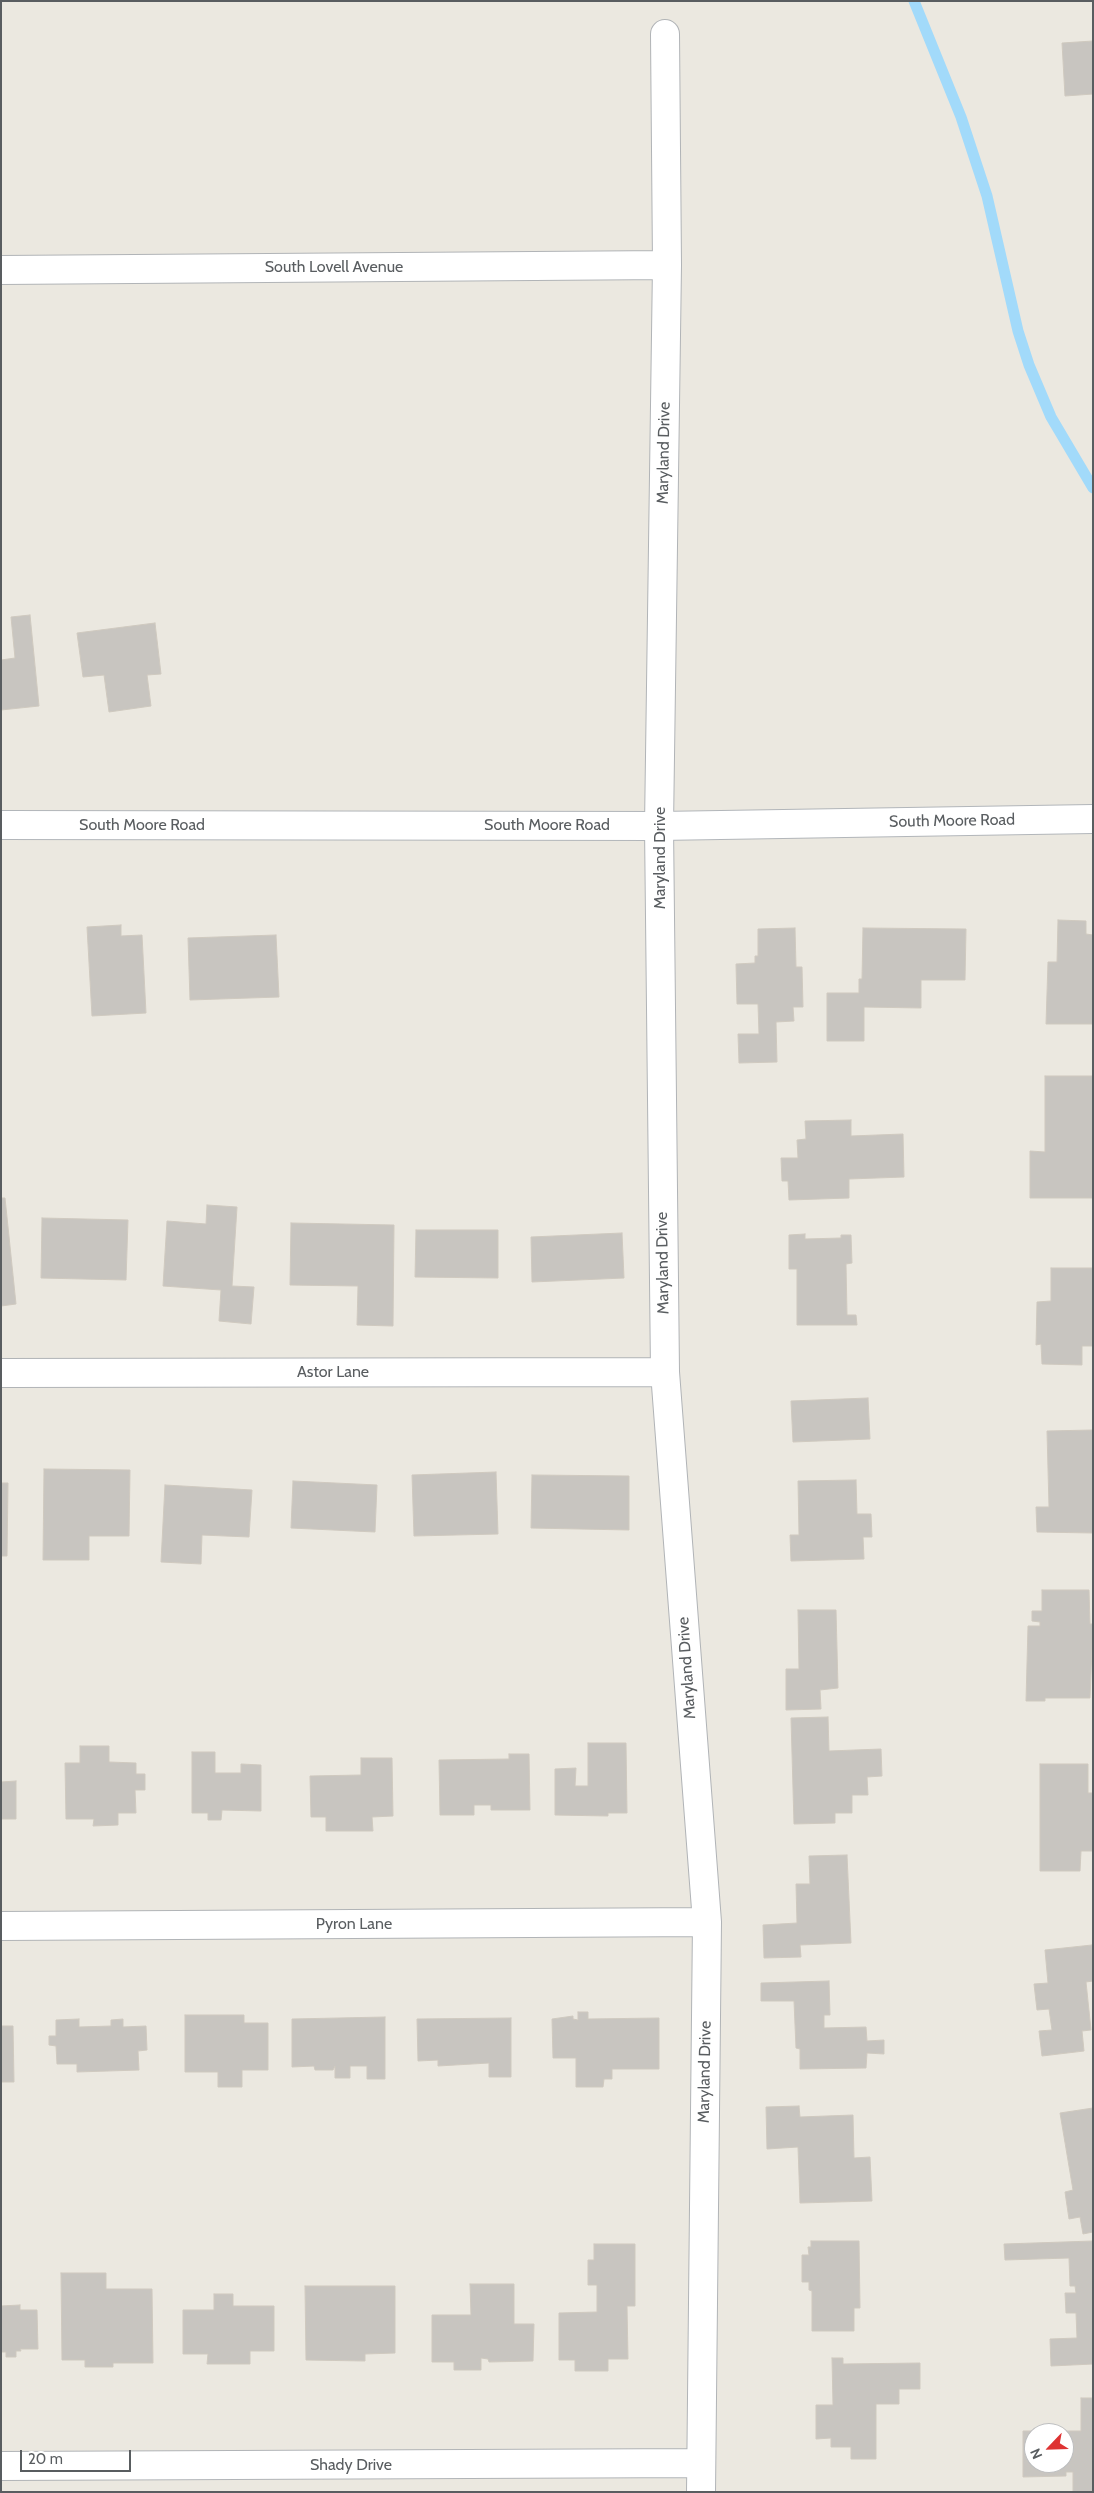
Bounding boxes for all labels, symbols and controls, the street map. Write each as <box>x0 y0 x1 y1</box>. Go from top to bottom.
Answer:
street label: South Lovell Avenue <box>265 257 403 277</box>
street label: Maryland Drive <box>654 402 674 504</box>
street label: Maryland Drive <box>650 807 670 909</box>
street label: South Moore Road <box>889 810 1015 832</box>
street label: South Moore Road <box>79 815 205 835</box>
street label: South Moore Road <box>484 815 610 835</box>
street label: Maryland Drive <box>653 1212 673 1314</box>
street label: Astor Lane <box>297 1362 369 1382</box>
street label: Maryland Drive <box>674 1616 700 1720</box>
street label: Pyron Lane <box>316 1914 392 1934</box>
street label: Maryland Drive <box>695 2021 715 2123</box>
north arrow <box>1024 2423 1074 2473</box>
scale bar <box>22 2440 134 2472</box>
text: N <box>1026 2446 1046 2462</box>
text: 20 m <box>28 2450 63 2468</box>
street label: Shady Drive <box>310 2455 392 2475</box>

